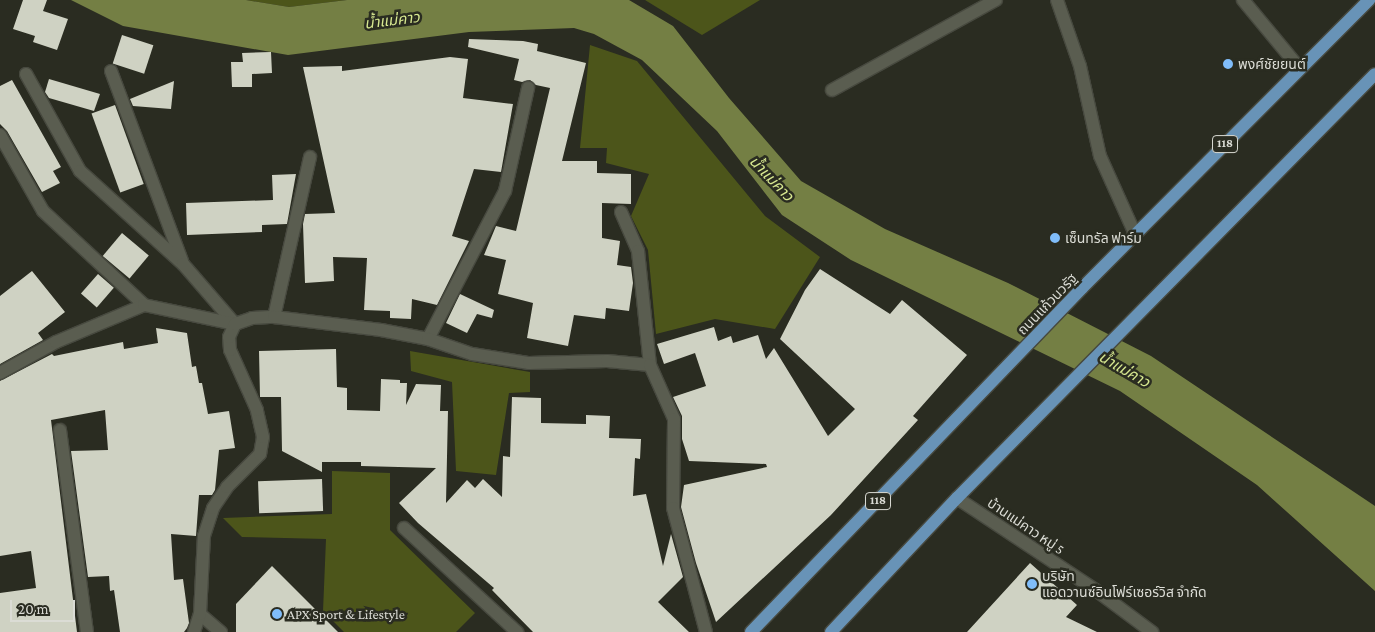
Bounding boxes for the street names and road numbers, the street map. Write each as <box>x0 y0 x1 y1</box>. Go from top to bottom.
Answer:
road number: 118 <box>1211 134 1239 154</box>
street label: ถนนแก้วนวรัฐ <box>1014 270 1080 338</box>
road number: 118 <box>864 492 892 511</box>
street label: บ้านแม่คาว หมู่ 5 <box>984 494 1068 558</box>

